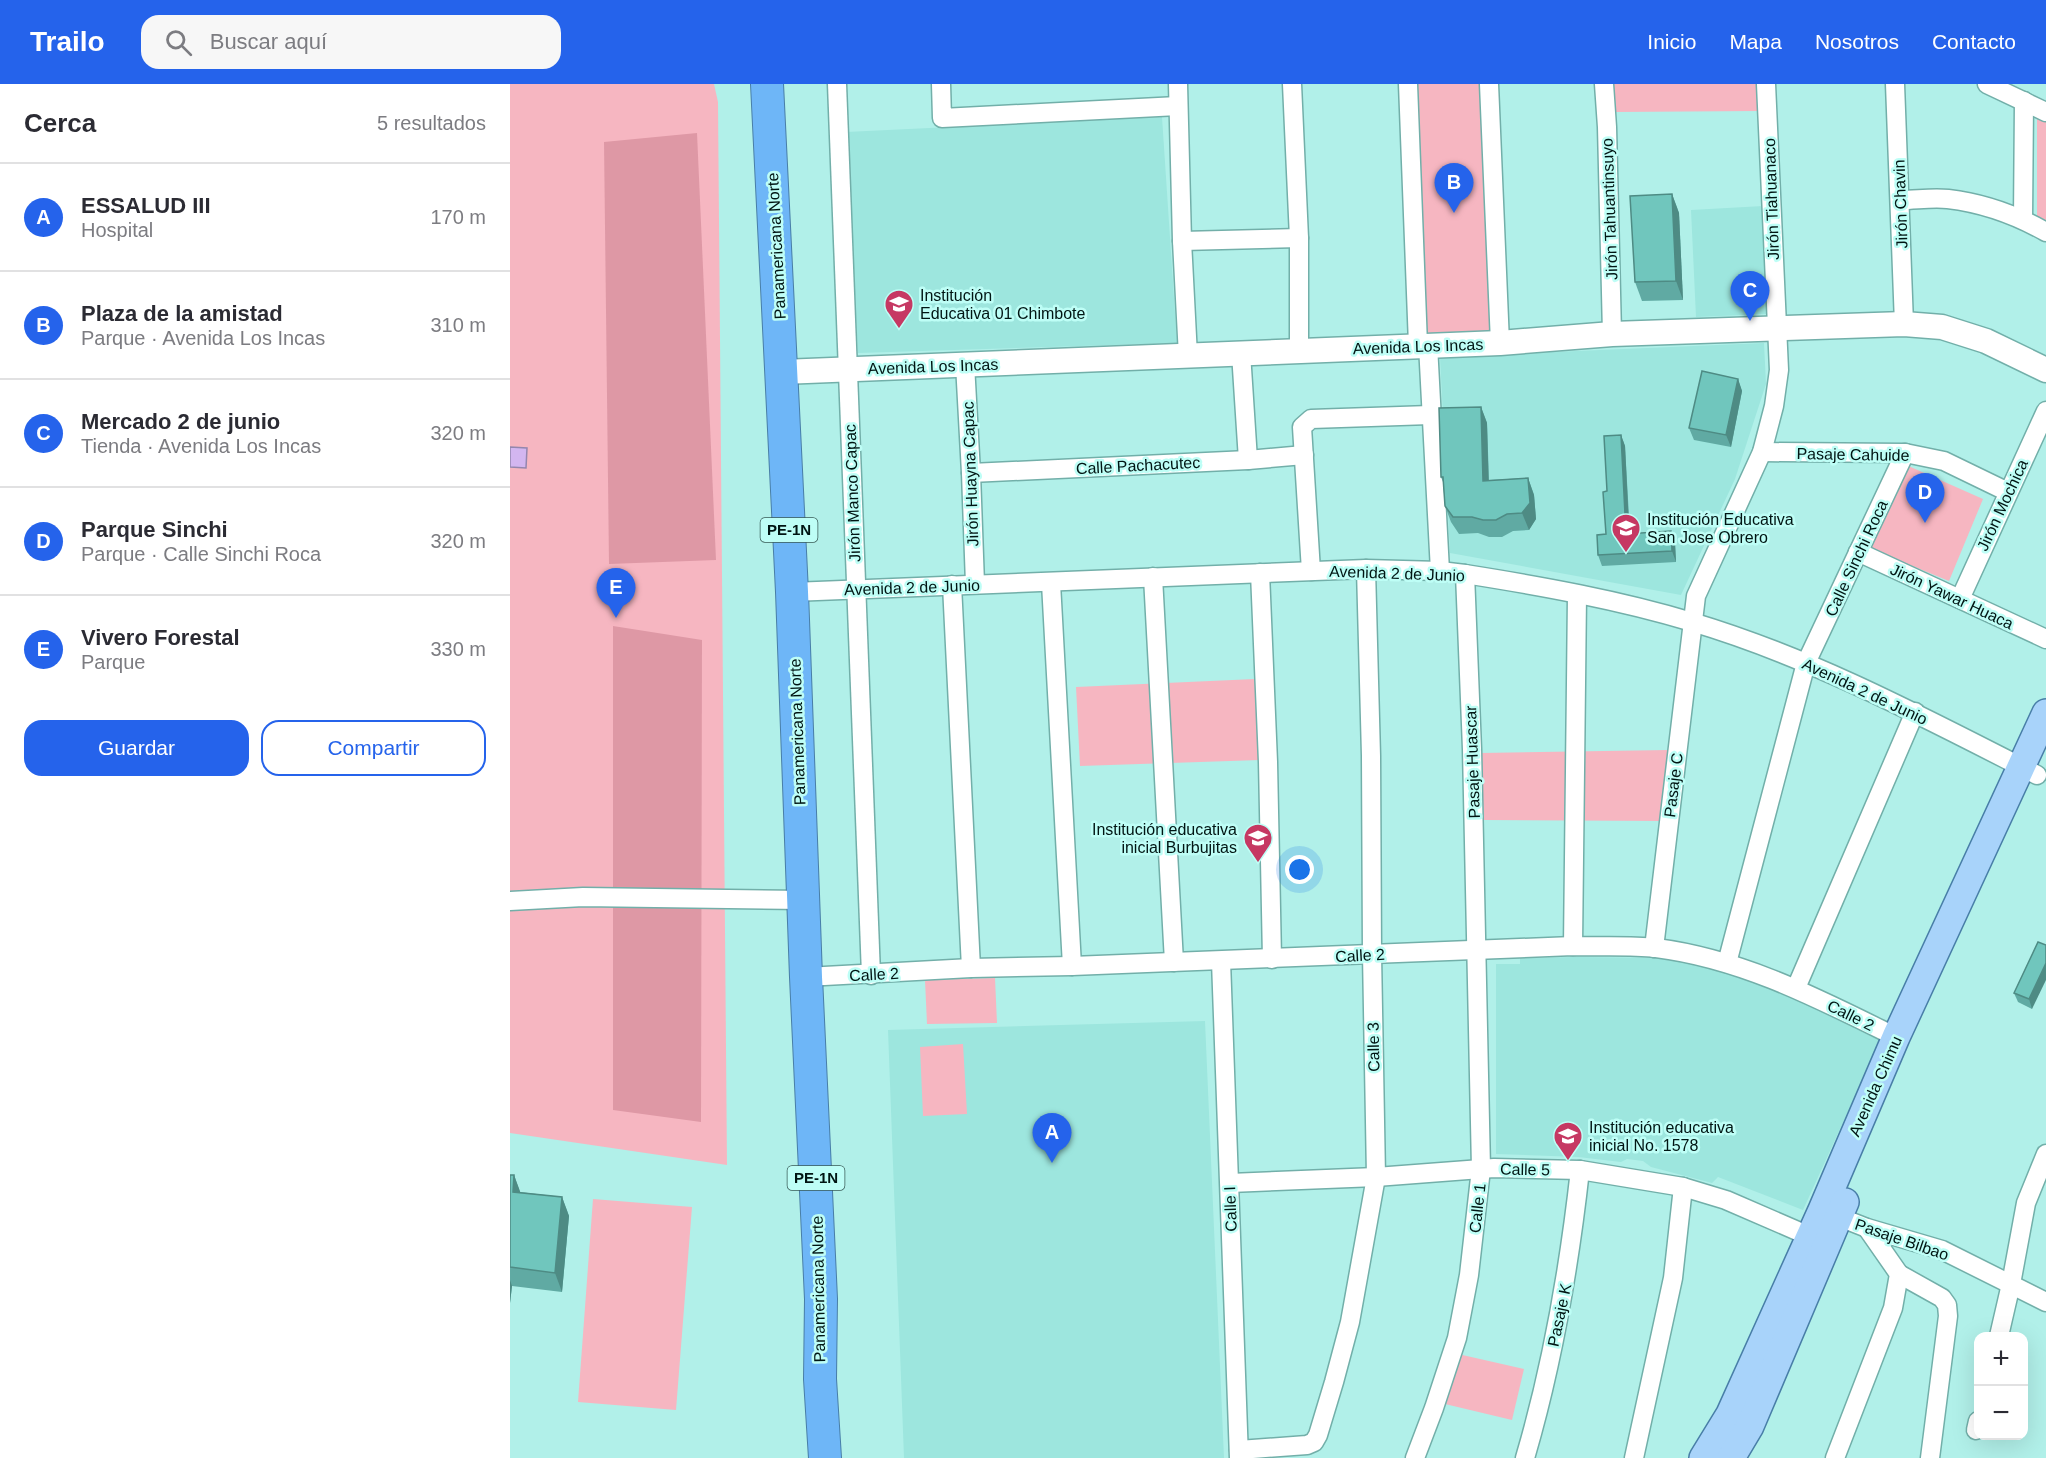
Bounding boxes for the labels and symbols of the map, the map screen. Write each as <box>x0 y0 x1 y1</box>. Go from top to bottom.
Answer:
street label: Jirón Tahuantinsuyo <box>1599 138 1620 280</box>
street label: Jirón Tiahuanaco <box>1761 138 1782 260</box>
street label: Jirón Chavin <box>1890 159 1911 249</box>
pin: B <box>1434 164 1474 213</box>
street label: Panamericana Norte <box>764 172 789 320</box>
pin: C <box>1730 272 1770 321</box>
place label: Institución Educativa 01 Chimbote <box>920 287 1086 322</box>
school or university icon: Institución Educativa 01 Chimbote <box>883 288 915 330</box>
street label: Avenida Los Incas <box>1353 336 1484 357</box>
street label: Avenida Los Incas <box>868 356 999 377</box>
street label: Jirón Huayna Capac <box>959 401 982 547</box>
street label: Jirón Manco Capac <box>842 424 863 562</box>
street label: Pasaje Cahuide <box>1796 445 1910 464</box>
street label: Calle Pachacutec <box>1075 454 1201 477</box>
street label: Jirón Mochica <box>1974 457 2031 554</box>
pin: D <box>1906 474 1944 523</box>
street label: Calle Sinchi Roca <box>1822 497 1891 619</box>
place label: Institución Educativa San Jose Obrero <box>1647 511 1794 546</box>
school or university icon: Institución Educativa San Jose Obrero <box>1610 512 1642 554</box>
road number: PE-1N <box>760 518 818 542</box>
street label: Jirón Yawar Huaca <box>1888 560 2016 632</box>
street label: Avenida 2 de Junio <box>1329 563 1465 584</box>
pin: E <box>596 568 636 618</box>
street label: Avenida 2 de Junio <box>844 577 980 598</box>
street label: Avenida 2 de Junio <box>1800 655 1930 728</box>
street label: Panamericana Norte <box>786 658 809 806</box>
street label: Pasaje Huascar <box>1462 705 1483 819</box>
street label: Pasaje C <box>1661 752 1686 818</box>
place label: Institución educativa inicial Burbujitas <box>1092 821 1237 856</box>
school or university icon: Institución educativa inicial Burbujitas <box>1242 822 1274 864</box>
your location <box>1285 855 1314 884</box>
street label: Calle 2 <box>1335 946 1385 965</box>
street label: Calle 2 <box>849 965 899 984</box>
street label: Calle 2 <box>1825 997 1877 1034</box>
street label: Calle 3 <box>1365 1022 1382 1072</box>
street label: Avenida Chimu <box>1846 1033 1905 1139</box>
pin: A <box>1032 1114 1072 1163</box>
place label: Institución educativa inicial No. 1578 <box>1589 1119 1734 1154</box>
school or university icon: Institución educativa inicial No. 1578 <box>1552 1120 1584 1162</box>
street label: Calle 5 <box>1500 1161 1550 1178</box>
road number: PE-1N <box>788 1166 844 1190</box>
street label: Calle 1 <box>1466 1182 1489 1234</box>
street label: Calle I <box>1221 1186 1240 1232</box>
street label: Panamericana Norte <box>809 1215 828 1363</box>
street label: Pasaje Bilbao <box>1853 1216 1951 1263</box>
street label: Pasaje K <box>1545 1282 1575 1348</box>

